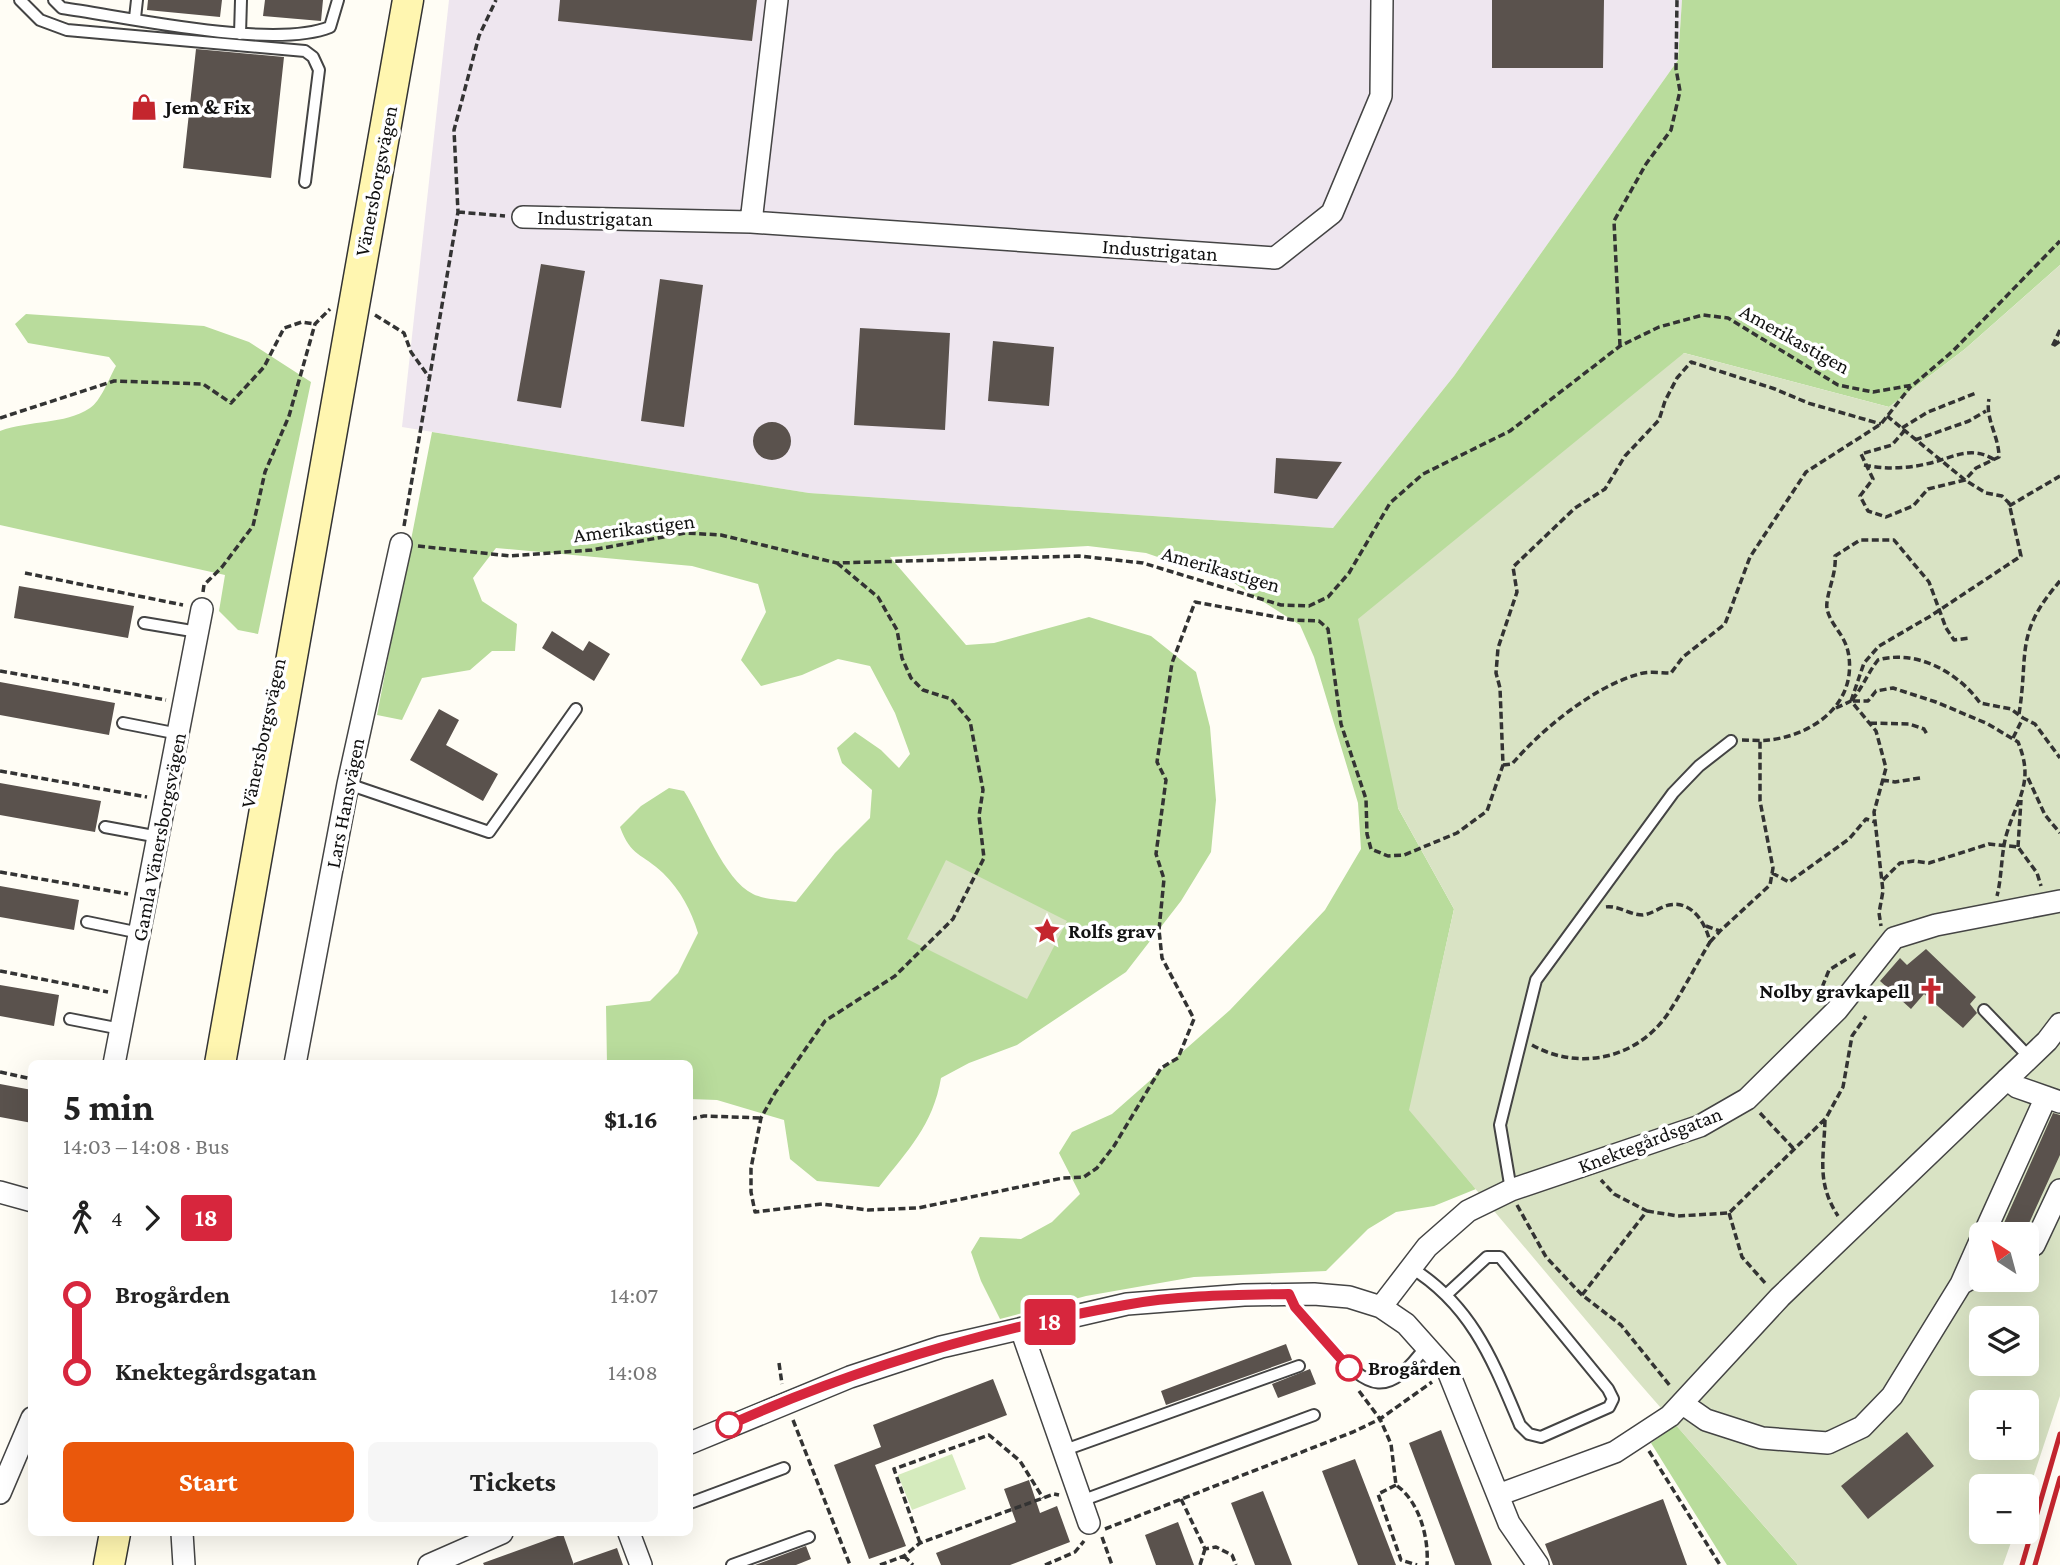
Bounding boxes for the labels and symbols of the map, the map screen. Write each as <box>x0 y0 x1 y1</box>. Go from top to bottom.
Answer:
shop icon: Jem & Fix <box>129 92 159 122</box>
place label: Jem & Fix <box>163 95 251 119</box>
street label: Vänersborgsvägen <box>350 104 402 258</box>
street label: Industrigatan <box>537 205 653 231</box>
street label: Industrigatan <box>1101 234 1219 266</box>
street label: Amerikastigen <box>1736 299 1854 379</box>
street label: Amerikastigen <box>572 509 696 547</box>
street label: Amerikastigen <box>1159 541 1283 597</box>
street label: Vänersborgsvägen <box>235 656 291 810</box>
street label: Gamla Vänersborgsvägen <box>127 731 191 943</box>
street label: Lars Hansvägen <box>321 736 369 870</box>
place icon: Rolfs grav <box>1032 916 1062 946</box>
place label: Rolfs grav <box>1068 919 1156 943</box>
church icon: Nolby gravkapell <box>1916 976 1946 1006</box>
place label: Nolby gravkapell <box>1759 979 1910 1003</box>
street label: Knektegårdsgatan <box>1575 1101 1725 1179</box>
north arrow <box>1969 1222 2039 1292</box>
line badge: 18 <box>1018 1299 1082 1345</box>
marker: Brogården <box>1336 1355 1362 1381</box>
place label: Brogården <box>1368 1356 1461 1380</box>
unlabelled marker <box>716 1412 742 1438</box>

